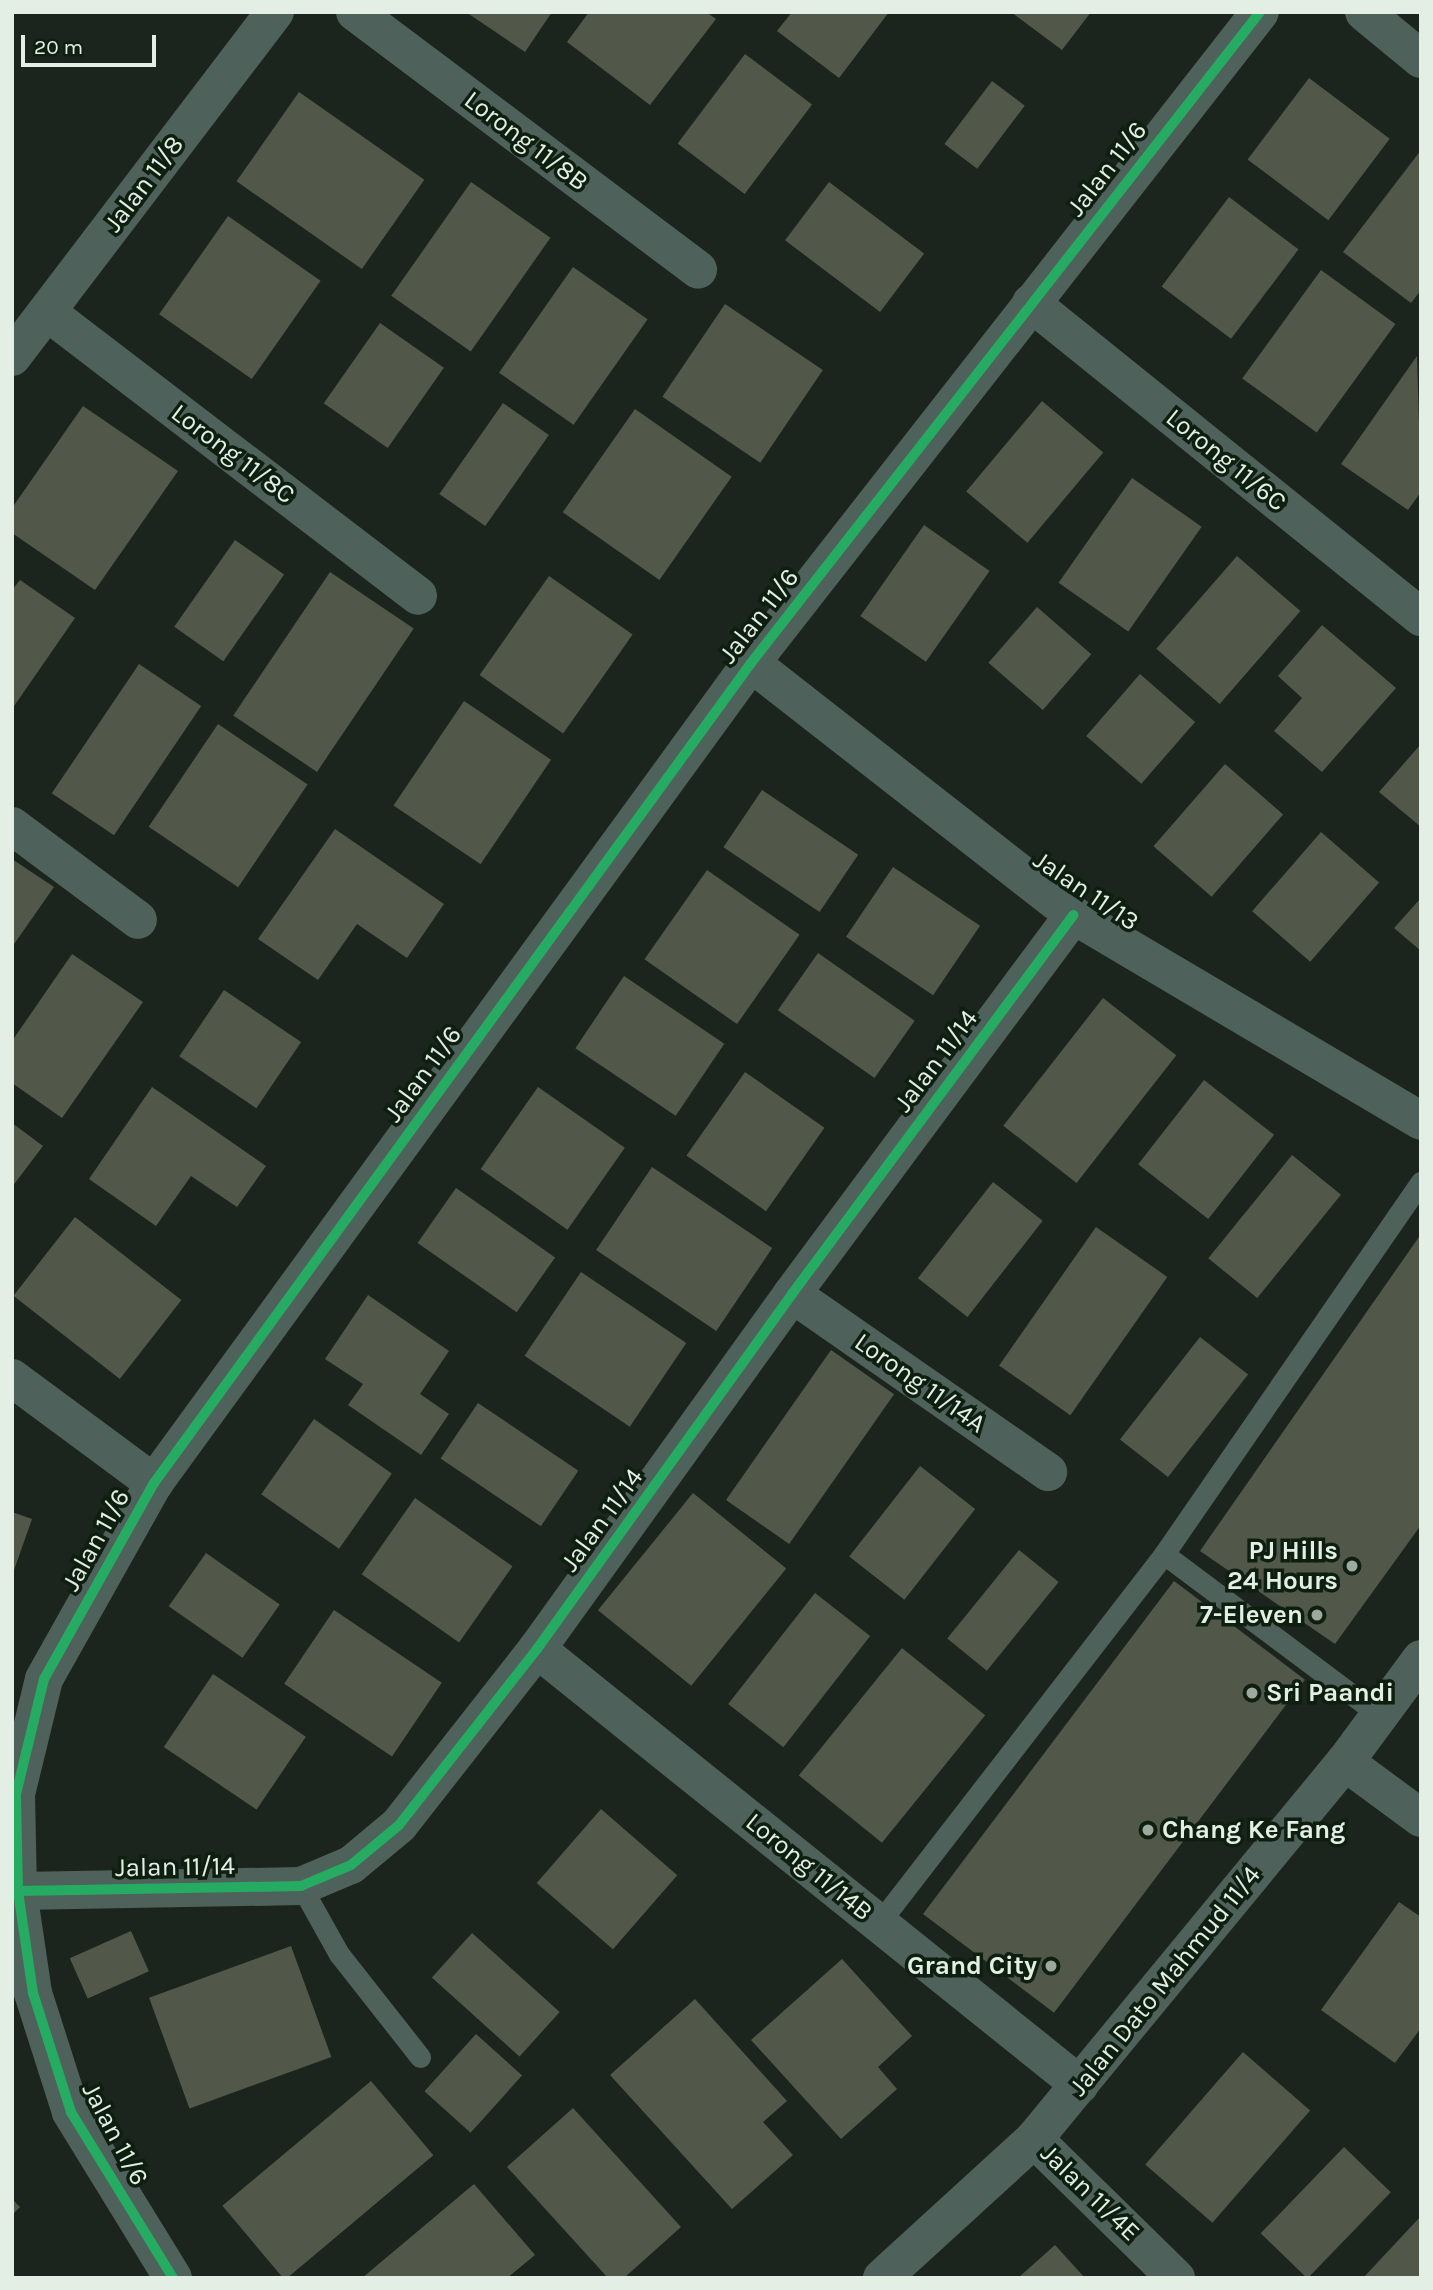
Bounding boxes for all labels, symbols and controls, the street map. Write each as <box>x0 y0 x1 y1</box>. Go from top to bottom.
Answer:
scale bar <box>24 21 159 65</box>
text: 20 m <box>34 35 83 59</box>
street label: Lorong 11/8B <box>458 84 594 198</box>
street label: Jalan 11/6 <box>1060 115 1154 223</box>
street label: Jalan 11/8 <box>98 130 190 238</box>
street label: Lorong 11/8C <box>165 397 301 511</box>
street label: Lorong 11/6C <box>1160 402 1292 518</box>
street label: Jalan 11/6 <box>712 562 806 670</box>
street label: Jalan 11/13 <box>1027 844 1145 938</box>
street label: Jalan 11/14 <box>887 1004 985 1118</box>
street label: Jalan 11/6 <box>378 1020 468 1128</box>
street label: Lorong 11/14A <box>848 1326 992 1440</box>
street label: Jalan 11/14 <box>554 1462 650 1578</box>
street label: Jalan 11/6 <box>55 1484 137 1596</box>
place label: PJ Hills 24 Hours <box>1227 1535 1338 1596</box>
marker: PJ Hills 24 Hours <box>1344 1558 1360 1574</box>
place label: 7-Eleven <box>1200 1599 1303 1631</box>
marker: 7-Eleven <box>1309 1607 1325 1623</box>
place label: Sri Paandi <box>1266 1677 1394 1709</box>
marker: Sri Paandi <box>1244 1685 1260 1701</box>
street label: Lorong 11/14B <box>739 1806 879 1928</box>
place label: Chang Ke Fang <box>1162 1814 1345 1846</box>
marker: Chang Ke Fang <box>1140 1822 1156 1838</box>
street label: Jalan 11/14 <box>115 1850 235 1884</box>
street label: Jalan Dato Mahmud 11/4 <box>1063 1860 1267 2102</box>
place label: Grand City <box>907 1950 1037 1982</box>
marker: Grand City <box>1043 1958 1059 1974</box>
street label: Jalan 11/6 <box>75 2077 155 2191</box>
street label: Jalan 11/4E <box>1034 2138 1146 2248</box>

